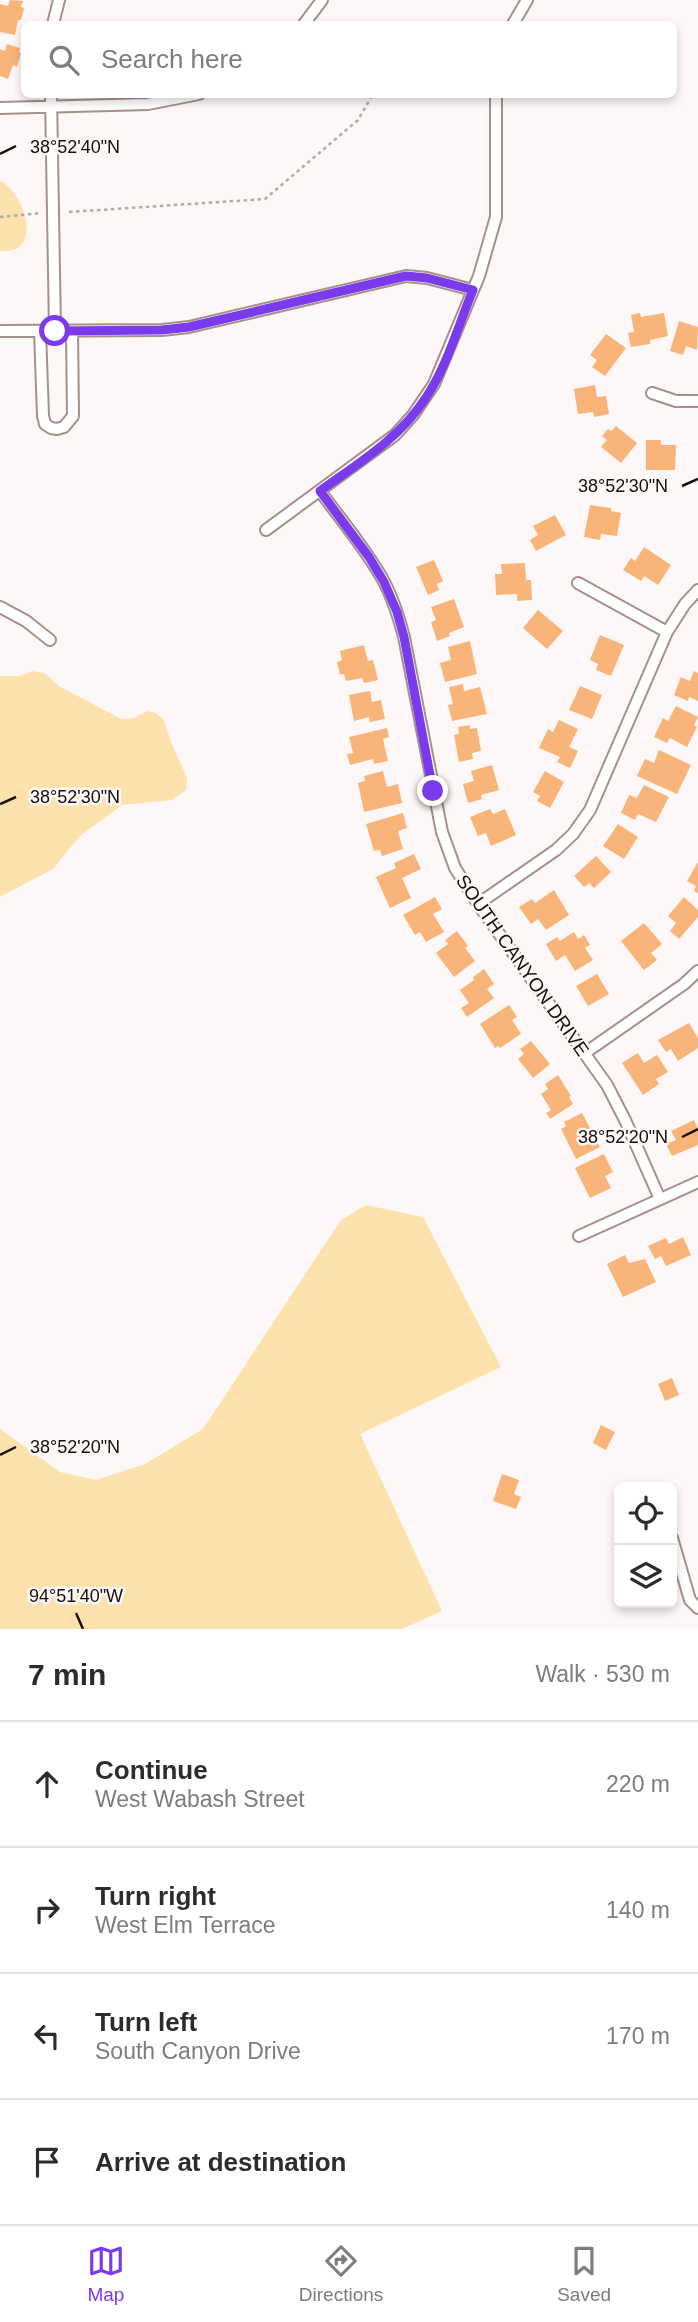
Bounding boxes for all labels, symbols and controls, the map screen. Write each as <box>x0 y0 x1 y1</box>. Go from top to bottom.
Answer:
search box <box>21 21 677 98</box>
icon: search <box>45 41 83 79</box>
text: Search here <box>101 44 243 74</box>
text: 38°52'40"N <box>30 137 120 157</box>
route start <box>39 315 70 346</box>
text: 38°52'30"N <box>578 476 668 496</box>
route end <box>417 775 448 806</box>
text: 38°52'30"N <box>30 787 120 807</box>
street label: SOUTH CANYON DRIVE <box>452 871 593 1060</box>
text: 38°52'20"N <box>578 1127 668 1147</box>
text: 38°52'20"N <box>30 1437 120 1457</box>
map controls <box>614 1482 677 1608</box>
button: locate <box>614 1482 677 1545</box>
button: layers <box>614 1545 677 1608</box>
text: 94°51'40"W <box>29 1586 123 1606</box>
text: 7 min <box>28 1658 106 1691</box>
text: Walk · 530 m <box>535 1661 670 1687</box>
text: Continue <box>95 1755 208 1785</box>
icon: ahead <box>28 1765 66 1803</box>
text: 220 m <box>606 1771 670 1797</box>
text: West Wabash Street <box>95 1786 305 1812</box>
text: Turn right <box>95 1881 216 1911</box>
icon: right <box>28 1891 66 1929</box>
text: 140 m <box>606 1897 670 1923</box>
text: West Elm Terrace <box>95 1912 276 1938</box>
text: Turn left <box>95 2007 197 2037</box>
icon: left <box>28 2017 66 2055</box>
text: 170 m <box>606 2023 670 2049</box>
text: South Canyon Drive <box>95 2038 301 2064</box>
icon: arrive <box>28 2143 66 2181</box>
text: Arrive at destination <box>95 2147 346 2177</box>
tab: Map <box>87 2242 125 2306</box>
tab: Directions <box>299 2242 383 2306</box>
tab: Saved <box>557 2242 611 2306</box>

